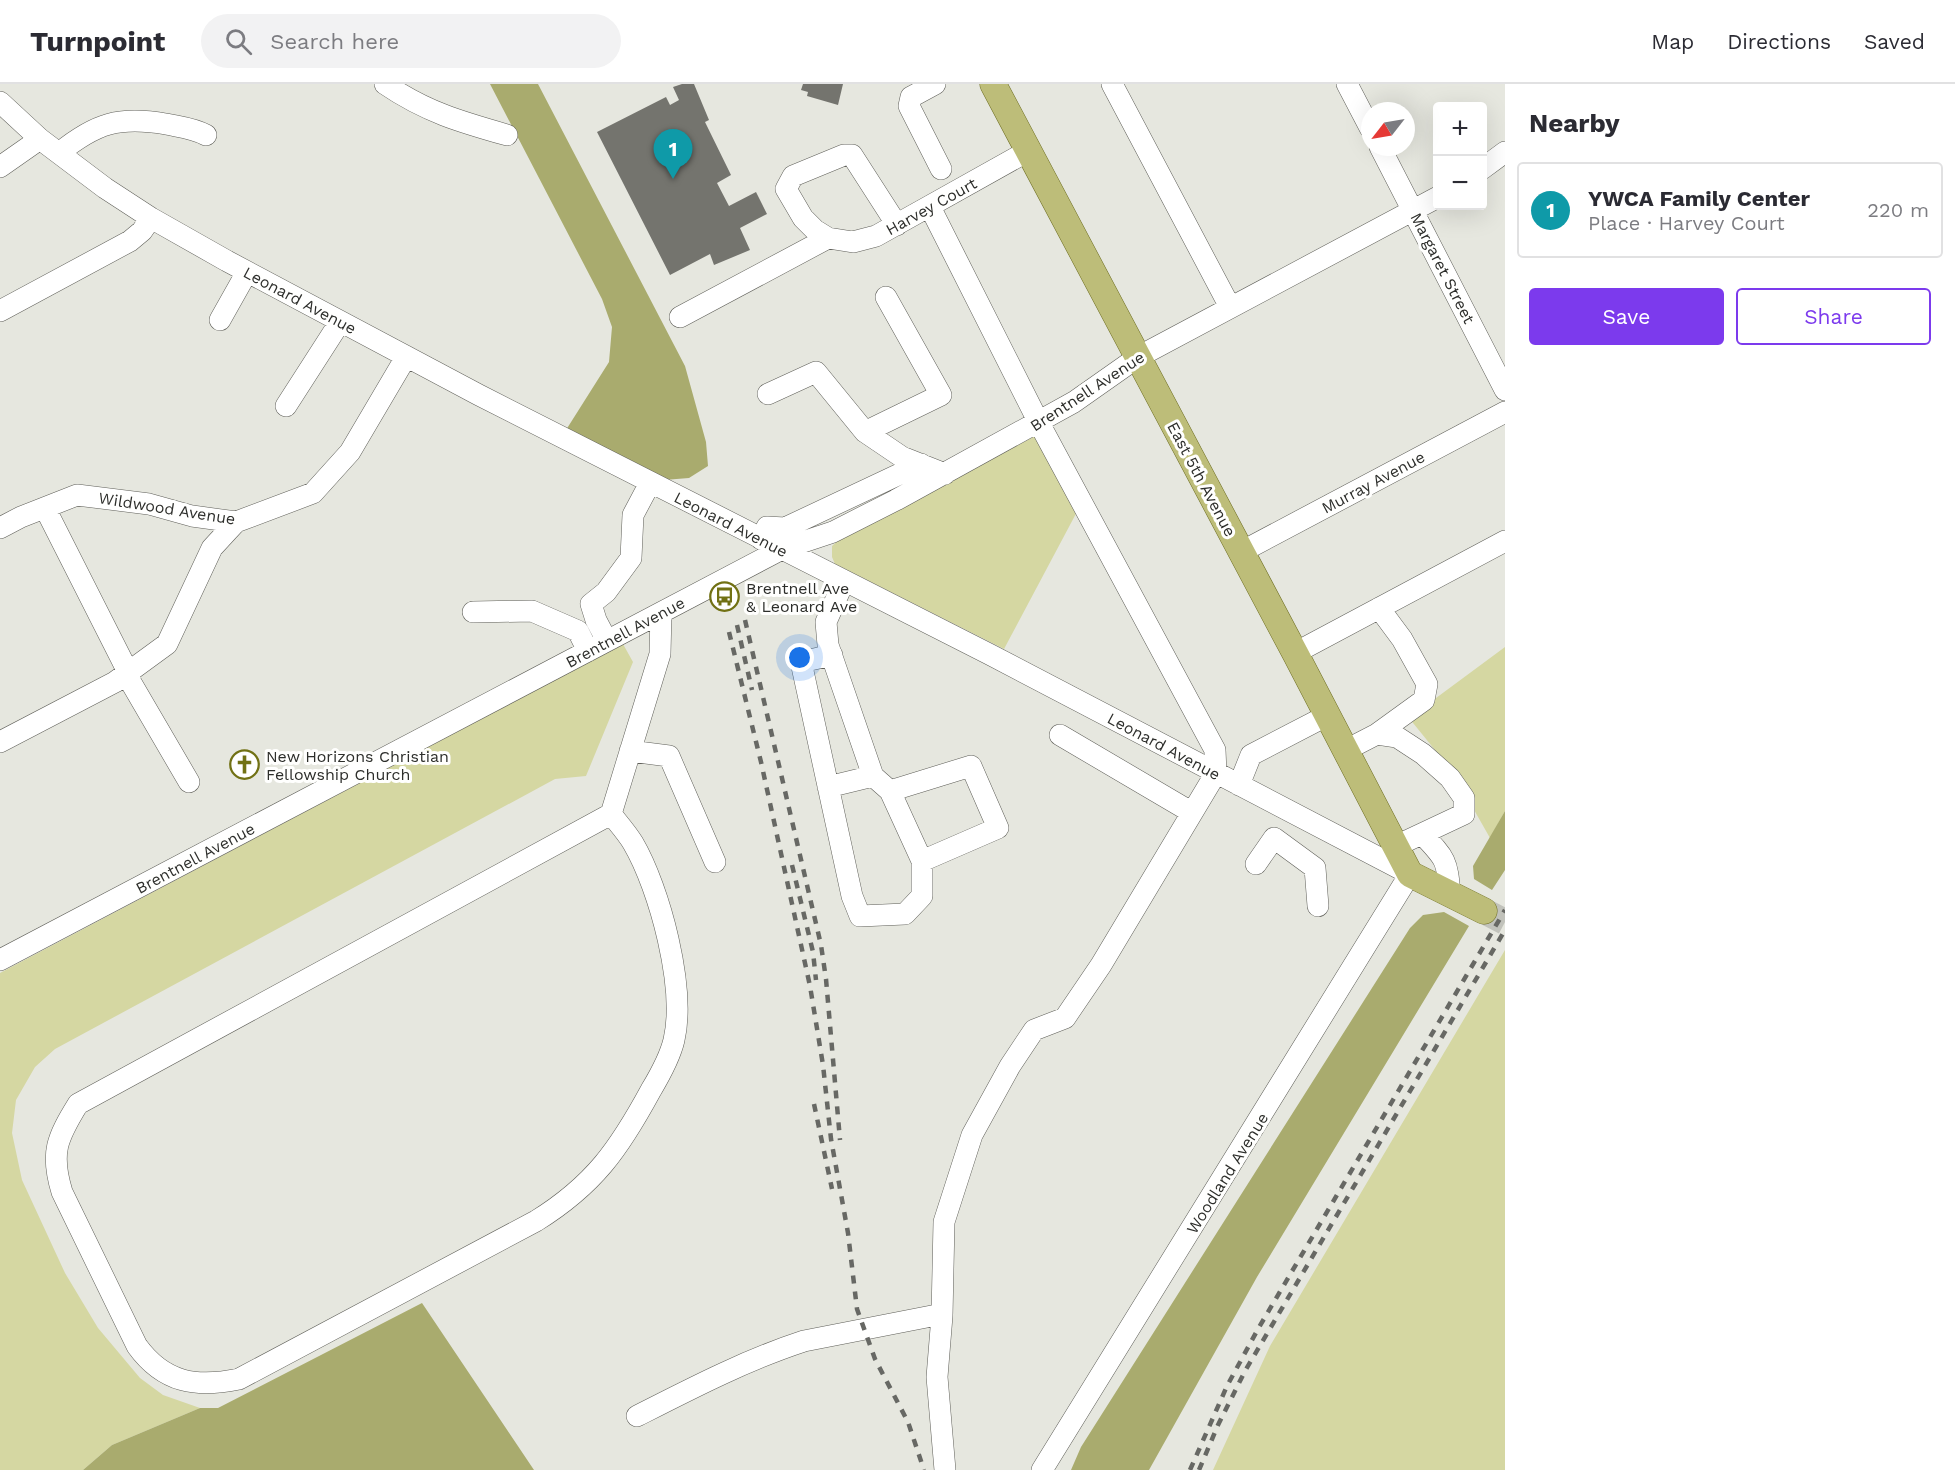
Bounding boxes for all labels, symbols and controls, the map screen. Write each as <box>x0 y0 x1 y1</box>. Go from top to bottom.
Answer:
search box <box>201 14 621 68</box>
text: Turnpoint <box>30 25 165 58</box>
icon: search <box>222 25 255 58</box>
text: Search here <box>270 29 399 54</box>
text: Map <box>1651 29 1694 54</box>
text: Directions <box>1727 29 1831 54</box>
text: Saved <box>1864 29 1925 54</box>
north arrow <box>1361 102 1415 156</box>
map controls <box>1433 102 1487 210</box>
button: + <box>1433 102 1487 156</box>
text: Nearby <box>1529 108 1620 138</box>
pin: 1 <box>654 130 692 179</box>
button: − <box>1433 156 1487 210</box>
street label: Harvey Court <box>883 174 980 239</box>
text: YWCA Family Center <box>1588 186 1810 211</box>
text: 1 <box>1546 198 1555 222</box>
text: 220 m <box>1867 198 1929 222</box>
street label: Margaret Street <box>1406 210 1479 327</box>
text: Place · Harvey Court <box>1588 211 1785 235</box>
street label: Leonard Avenue <box>240 263 359 338</box>
button: Save <box>1529 288 1724 345</box>
button: Share <box>1736 288 1931 345</box>
street label: Brentnell Avenue <box>1027 347 1148 435</box>
street label: East 5th Avenue <box>1163 419 1240 540</box>
street label: Murray Avenue <box>1318 447 1428 518</box>
street label: Wildwood Avenue <box>97 488 237 529</box>
street label: Leonard Avenue <box>671 488 791 561</box>
place label: Brentnell Ave & Leonard Ave <box>746 579 857 616</box>
bus stop icon: Brentnell Ave & Leonard Ave <box>709 581 741 613</box>
street label: Brentnell Avenue <box>562 593 688 672</box>
your location <box>785 643 814 672</box>
street label: Leonard Avenue <box>1104 709 1223 784</box>
place label: New Horizons Christian Fellowship Church <box>266 747 449 784</box>
church icon: New Horizons Christian Fellowship Church <box>229 749 261 781</box>
street label: Brentnell Avenue <box>132 819 258 898</box>
street label: Woodland Avenue <box>1182 1109 1272 1237</box>

